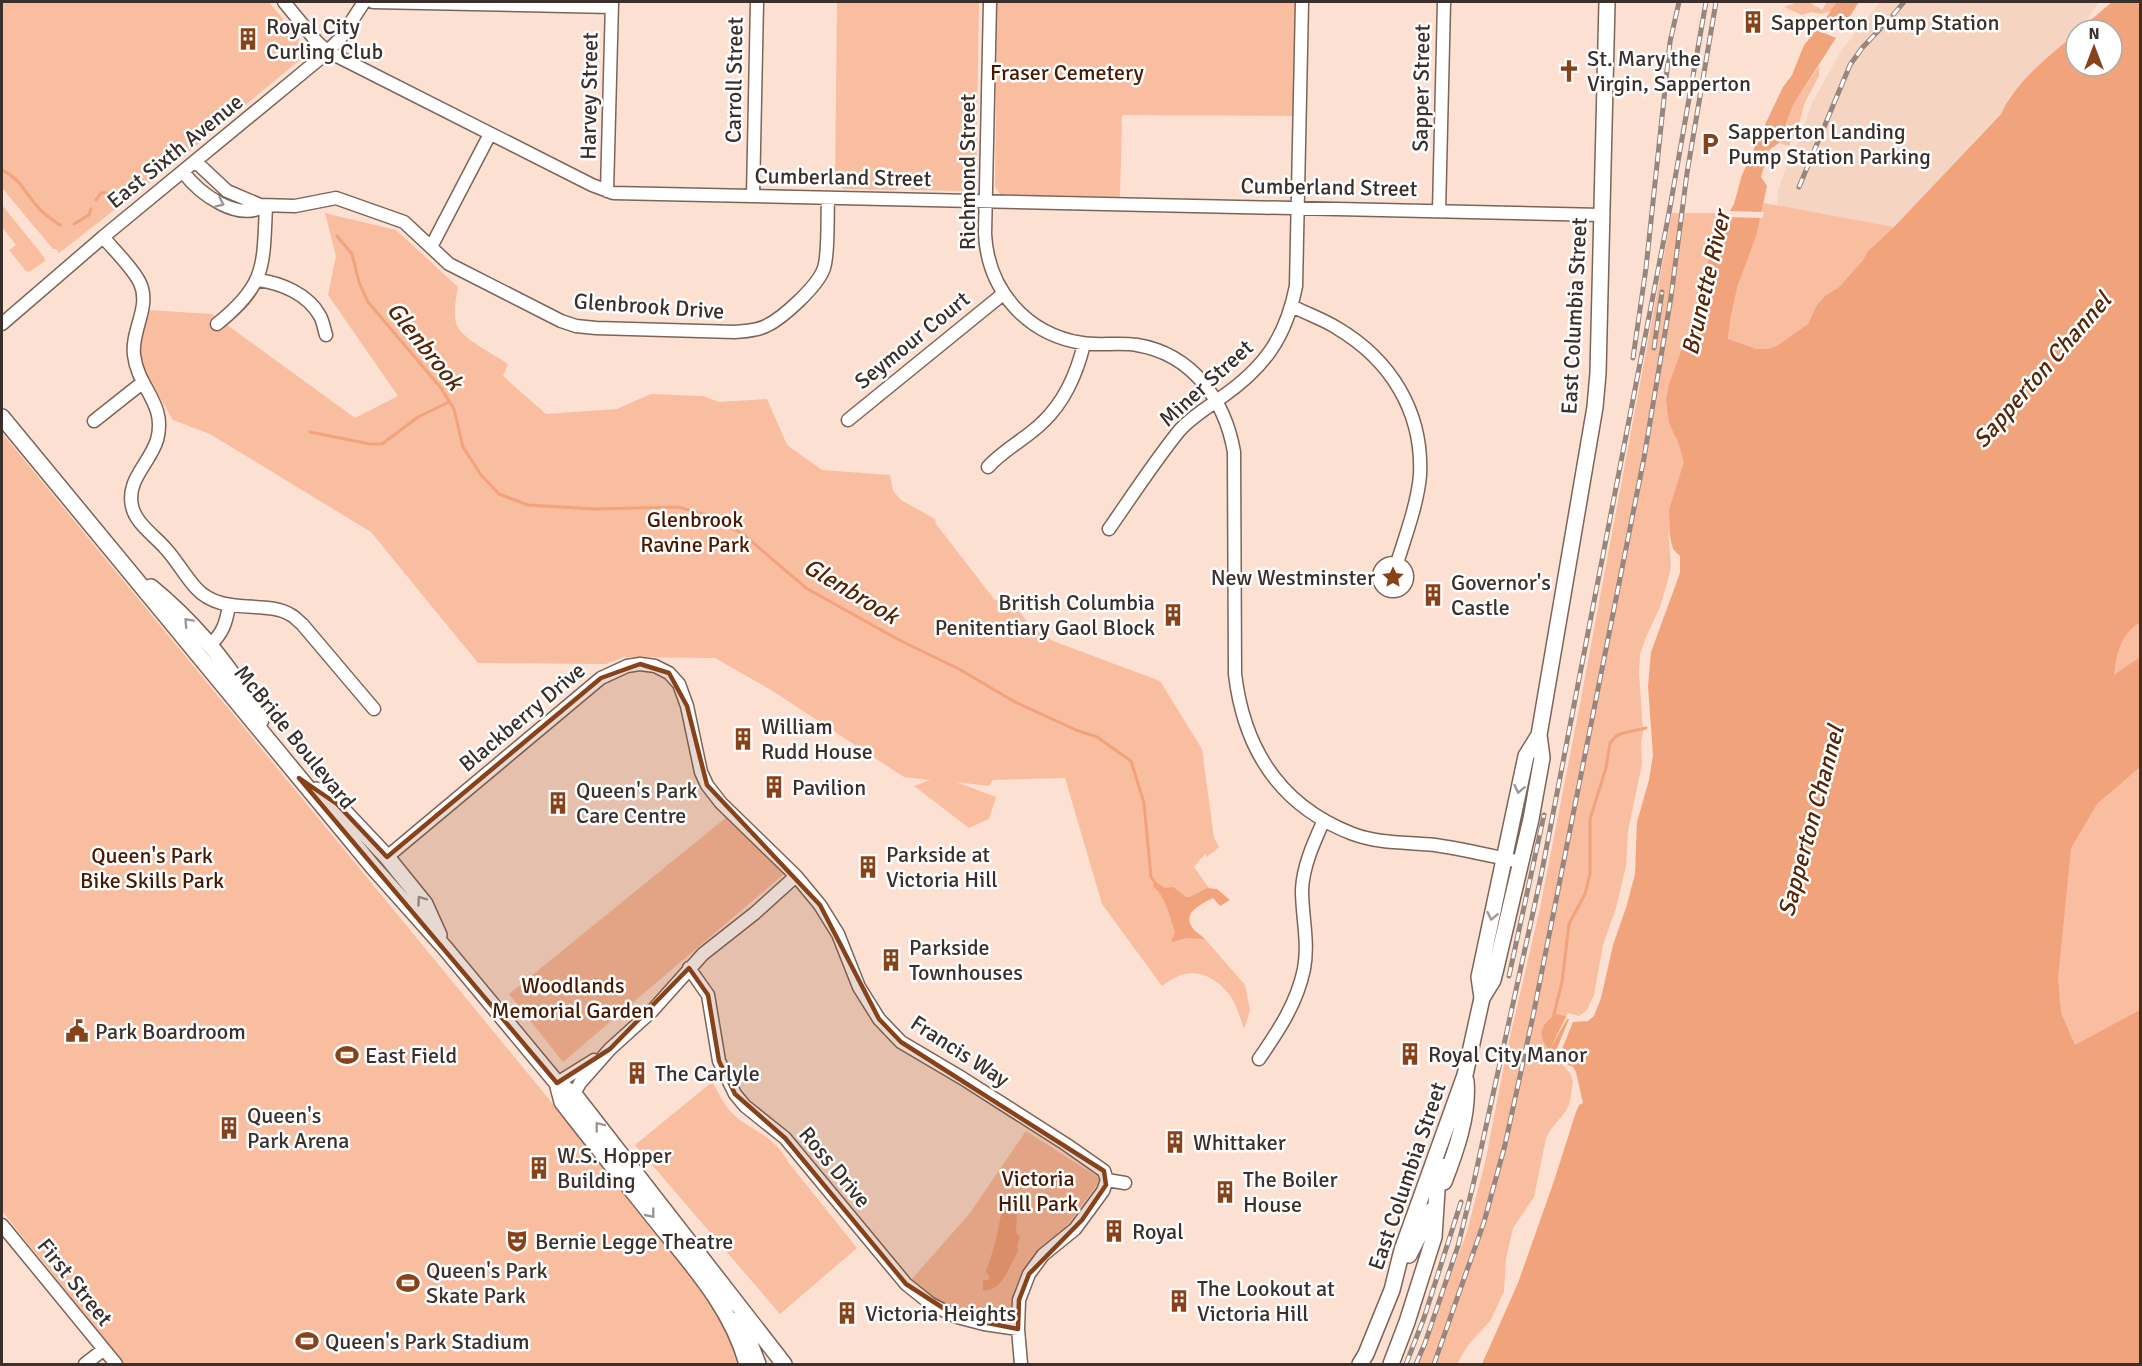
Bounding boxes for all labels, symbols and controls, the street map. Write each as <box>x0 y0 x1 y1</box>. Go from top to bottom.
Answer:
building icon: Sapperton Pump Station <box>1740 9 1766 35</box>
place label: Sapperton Pump Station <box>1771 9 1999 36</box>
place label: Royal City Curling Club <box>266 13 383 65</box>
street label: Carroll Street <box>719 16 749 143</box>
north arrow <box>2064 18 2124 78</box>
street label: Sapper Street <box>1406 23 1436 152</box>
text: N <box>2088 24 2100 44</box>
building icon: Royal City Curling Club <box>235 26 261 52</box>
street label: Harvey Street <box>574 32 604 160</box>
place label: St. Mary the Virgin, Sapperton <box>1587 45 1751 97</box>
church icon: St. Mary the Virgin, Sapperton <box>1556 58 1582 84</box>
park label: Fraser Cemetery <box>990 59 1145 86</box>
street label: East Sixth Avenue <box>102 88 248 214</box>
street label: Richmond Street <box>954 94 981 250</box>
place label: Sapperton Landing Pump Station Parking <box>1728 118 1931 170</box>
parking icon: Sapperton Landing Pump Station Parking <box>1697 131 1723 157</box>
street label: Cumberland Street <box>754 162 932 192</box>
street label: Cumberland Street <box>1240 172 1418 202</box>
one-way arrow <box>214 195 225 207</box>
water label: Brunette River <box>1675 205 1738 358</box>
street label: East Columbia Street <box>1555 217 1593 415</box>
street label: Seymour Court <box>849 285 975 395</box>
water label: Sapperton Channel <box>1966 285 2119 454</box>
street label: Glenbrook Drive <box>573 287 725 325</box>
water label: Glenbrook <box>380 296 471 398</box>
street label: Miner Street <box>1153 334 1259 432</box>
park label: Glenbrook Ravine Park <box>640 506 750 558</box>
water label: Glenbrook <box>798 551 906 632</box>
place label: New Westminster <box>1211 564 1375 591</box>
place icon: New Westminster <box>1380 564 1406 590</box>
place label: Governor's Castle <box>1451 569 1551 621</box>
building icon: Governor's Castle <box>1420 582 1446 608</box>
place label: British Columbia Penitentiary Gaol Block <box>935 589 1155 641</box>
building icon: British Columbia Penitentiary Gaol Block <box>1160 602 1186 628</box>
one-way arrow <box>185 618 196 629</box>
street label: Blackberry Drive <box>454 657 590 777</box>
street label: McBride Boulevard <box>229 660 361 814</box>
place label: William Rudd House <box>761 713 873 765</box>
water label: Sapperton Channel <box>1771 720 1851 920</box>
building icon: William Rudd House <box>730 726 756 752</box>
building icon: Pavilion <box>761 774 787 800</box>
place label: Pavilion <box>792 774 866 801</box>
place label: Queen's Park Care Centre <box>576 777 698 829</box>
one-way arrow <box>1513 784 1526 794</box>
building icon: Queen's Park Care Centre <box>545 790 571 816</box>
place label: Parkside at Victoria Hill <box>886 841 998 893</box>
park label: Queen's Park Bike Skills Park <box>80 842 224 894</box>
building icon: Parkside at Victoria Hill <box>855 854 881 880</box>
one-way arrow <box>417 895 428 906</box>
one-way arrow <box>1487 911 1500 921</box>
place label: Parkside Townhouses <box>909 934 1023 986</box>
building icon: Parkside Townhouses <box>878 947 904 973</box>
park label: Woodlands Memorial Garden <box>492 972 654 1024</box>
street label: Francis Way <box>906 1009 1015 1093</box>
public building icon: Park Boardroom <box>64 1018 90 1044</box>
place label: Park Boardroom <box>95 1018 246 1045</box>
building icon: Royal City Manor <box>1397 1041 1423 1067</box>
place label: Royal City Manor <box>1428 1041 1587 1068</box>
sports icon: East Field <box>334 1042 360 1068</box>
place label: East Field <box>365 1042 457 1069</box>
building icon: The Carlyle <box>624 1060 650 1086</box>
place label: The Carlyle <box>655 1060 760 1087</box>
street label: East Columbia Street <box>1362 1078 1452 1273</box>
place label: Queen's Park Arena <box>247 1102 349 1154</box>
building icon: Queen's Park Arena <box>216 1115 242 1141</box>
street label: Ross Drive <box>793 1121 877 1213</box>
one-way arrow <box>595 1122 606 1133</box>
building icon: Whittaker <box>1162 1129 1188 1155</box>
place label: Whittaker <box>1193 1129 1286 1156</box>
place label: W.S. Hopper Building <box>557 1142 672 1194</box>
building icon: W.S. Hopper Building <box>526 1155 552 1181</box>
park label: Victoria Hill Park <box>998 1165 1078 1217</box>
place label: The Boiler House <box>1243 1166 1338 1218</box>
building icon: The Boiler House <box>1212 1179 1238 1205</box>
one-way arrow <box>644 1208 655 1219</box>
building icon: Royal <box>1101 1218 1127 1244</box>
place label: Royal <box>1132 1218 1184 1245</box>
theatre icon: Bernie Legge Theatre <box>504 1228 530 1254</box>
place label: Bernie Legge Theatre <box>535 1228 733 1255</box>
street label: First Street <box>31 1233 119 1332</box>
place label: Queen's Park Skate Park <box>426 1257 548 1309</box>
sports icon: Queen's Park Skate Park <box>395 1270 421 1296</box>
place label: The Lookout at Victoria Hill <box>1197 1275 1335 1327</box>
building icon: The Lookout at Victoria Hill <box>1166 1288 1192 1314</box>
building icon: Victoria Heights <box>834 1300 860 1326</box>
place label: Victoria Heights <box>865 1300 1016 1327</box>
sports icon: Queen's Park Stadium <box>294 1328 320 1354</box>
place label: Queen's Park Stadium <box>325 1328 530 1355</box>

